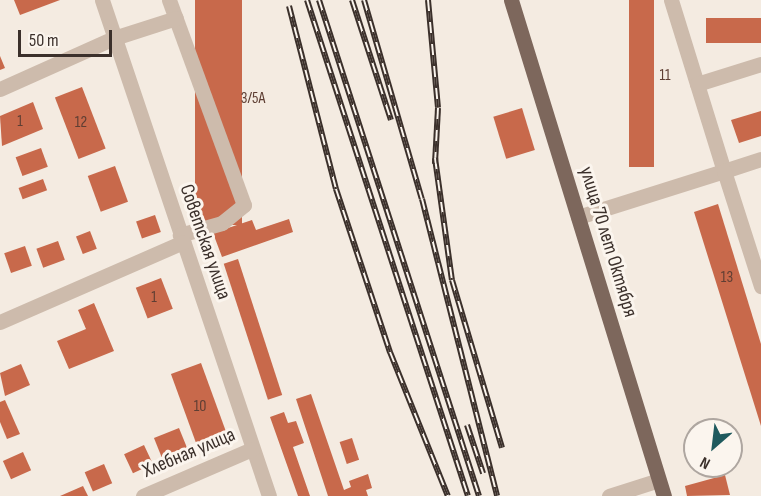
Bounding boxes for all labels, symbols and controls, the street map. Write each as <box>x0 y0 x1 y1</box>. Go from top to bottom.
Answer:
scale bar <box>21 18 116 56</box>
text: 50 m <box>29 30 59 51</box>
house number: 11 <box>659 66 671 86</box>
house number: 3/5А <box>241 89 265 109</box>
house number: 1 <box>17 112 23 132</box>
house number: 12 <box>75 113 87 133</box>
street label: улица 70 лет Октября <box>574 164 642 320</box>
street label: Советская улица <box>174 181 236 303</box>
house number: 13 <box>721 268 733 288</box>
house number: 1 <box>151 288 157 308</box>
house number: 10 <box>194 397 206 417</box>
north arrow <box>683 418 743 478</box>
street label: Хлебная улица <box>139 423 239 483</box>
text: N <box>697 452 713 473</box>

